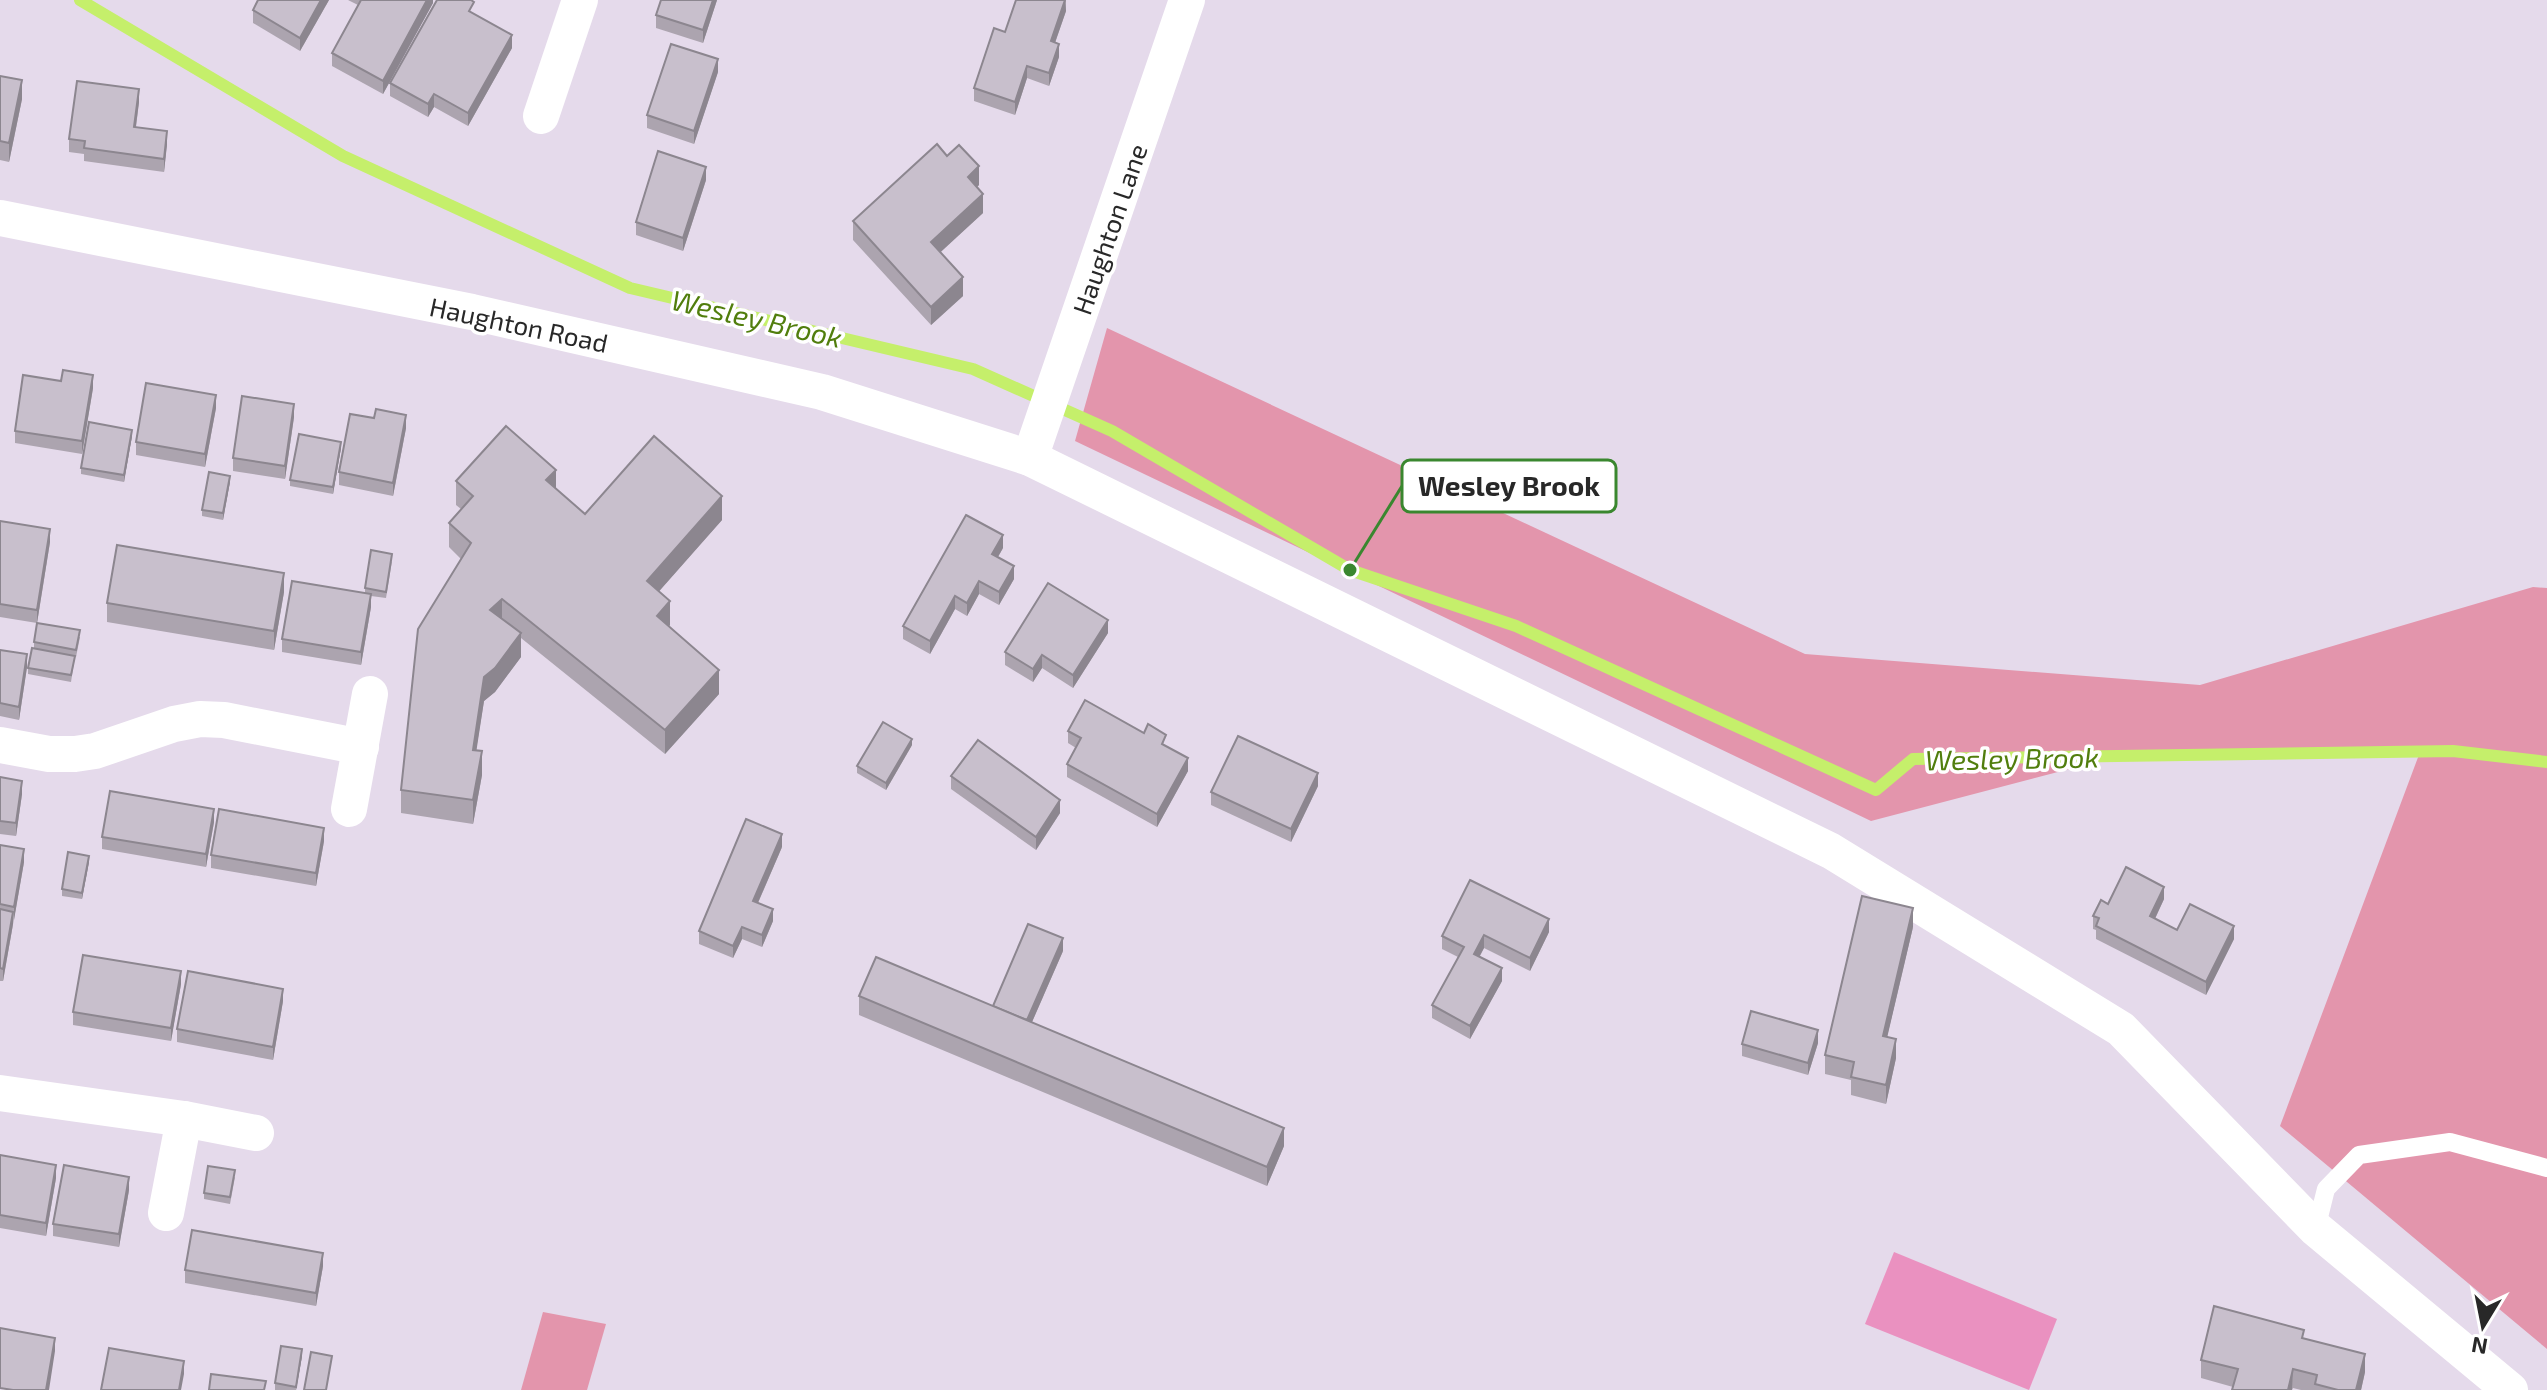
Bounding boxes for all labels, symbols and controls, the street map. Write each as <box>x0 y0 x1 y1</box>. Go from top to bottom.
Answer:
street label: Haughton Lane <box>1065 140 1153 318</box>
water label: Wesley Brook <box>668 282 846 354</box>
street label: Haughton Road <box>427 290 611 358</box>
callout: Wesley Brook <box>1402 460 1616 512</box>
text: Wesley Brook <box>1418 468 1600 502</box>
water label: Wesley Brook <box>1925 739 2099 777</box>
north arrow <box>2443 1286 2523 1366</box>
text: N <box>2469 1332 2489 1361</box>

